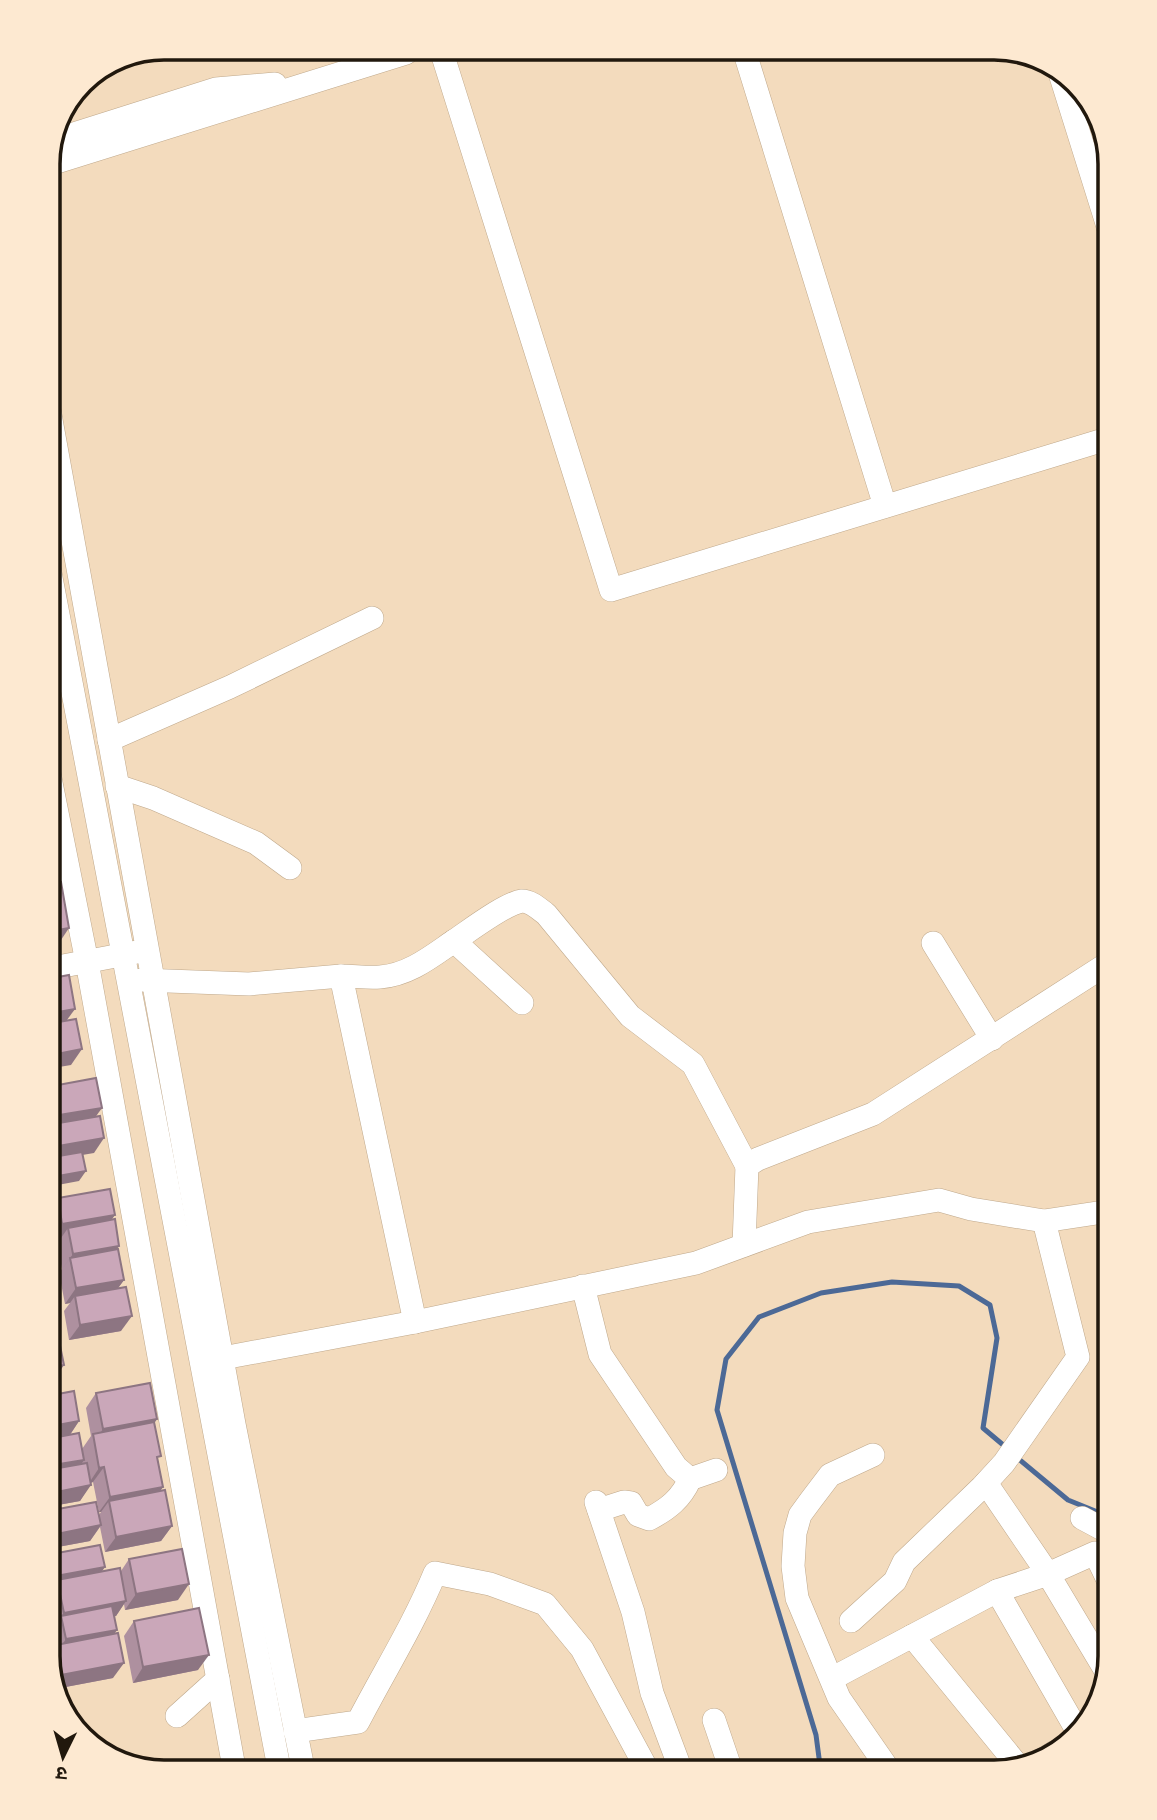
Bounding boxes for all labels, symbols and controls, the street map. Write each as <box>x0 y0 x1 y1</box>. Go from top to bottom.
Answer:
north arrow <box>28 1722 98 1792</box>
text: उ <box>54 1761 68 1788</box>

